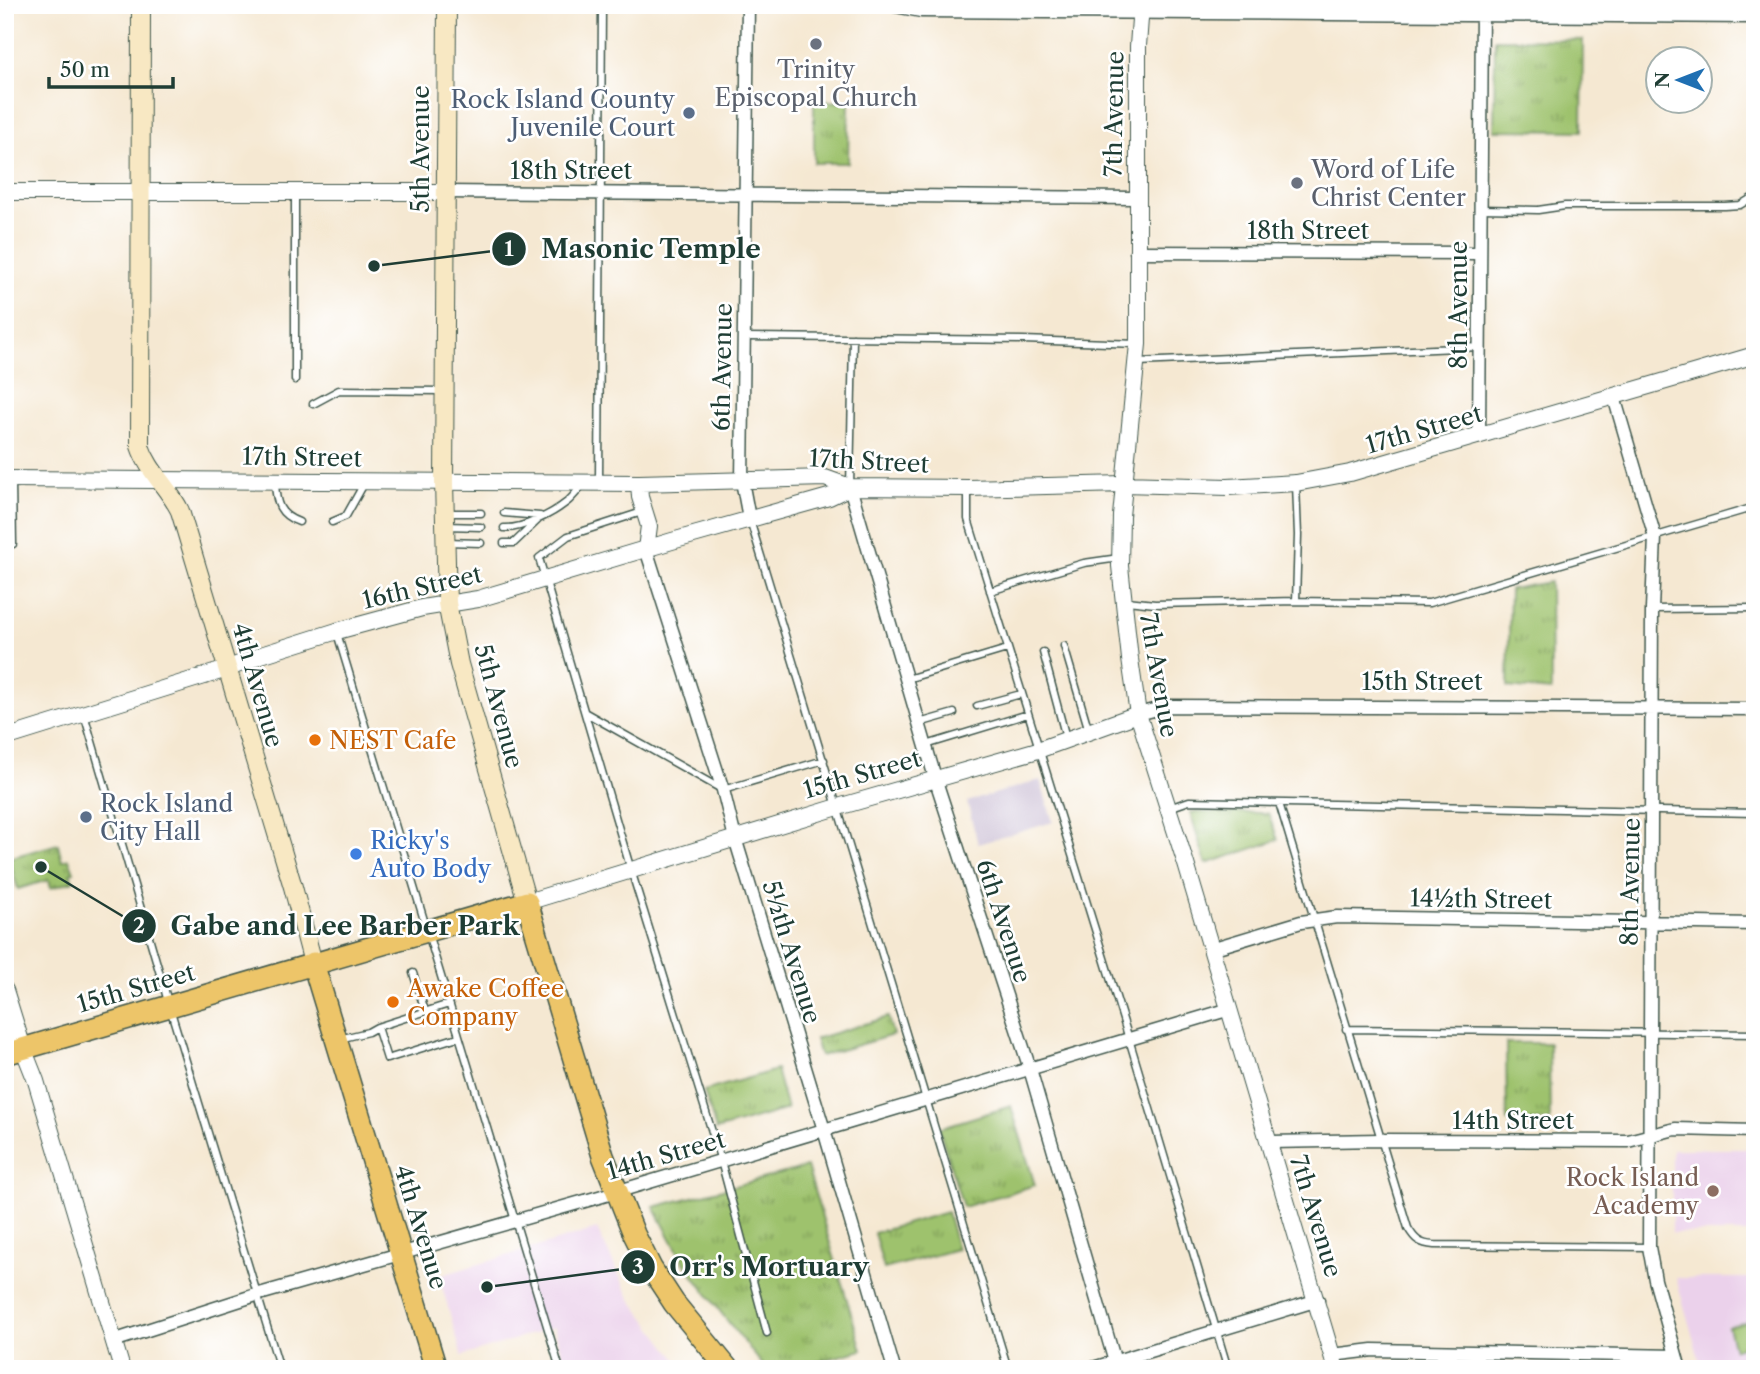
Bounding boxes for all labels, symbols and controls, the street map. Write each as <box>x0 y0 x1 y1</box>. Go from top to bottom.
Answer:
marker: Trinity Episcopal Church <box>808 36 824 52</box>
scale bar <box>49 46 173 90</box>
north arrow <box>1644 46 1714 116</box>
street label: 7th Avenue <box>1098 51 1130 177</box>
place label: Trinity Episcopal Church <box>714 55 918 112</box>
text: 50 m <box>60 57 110 82</box>
text: N <box>1651 72 1674 88</box>
street label: 5th Avenue <box>406 85 435 213</box>
place label: Rock Island County Juvenile Court <box>451 85 676 142</box>
marker: Rock Island County Juvenile Court <box>681 105 697 121</box>
place label: Word of Life Christ Center <box>1310 155 1466 212</box>
street label: 18th Street <box>510 156 633 185</box>
marker: Word of Life Christ Center <box>1289 175 1305 191</box>
street label: 18th Street <box>1247 216 1370 245</box>
callout: Masonic Temple <box>492 225 775 272</box>
text: Masonic Temple <box>541 233 761 265</box>
text: 1 <box>504 236 514 261</box>
street label: 8th Avenue <box>1444 241 1473 369</box>
street label: 6th Avenue <box>706 303 738 431</box>
street label: 17th Street <box>1362 398 1486 459</box>
street label: 17th Street <box>242 441 363 473</box>
street label: 17th Street <box>808 443 930 479</box>
street label: 16th Street <box>359 559 485 615</box>
street label: 7th Avenue <box>1134 610 1184 740</box>
street label: 4th Avenue <box>226 619 290 751</box>
street label: 5th Avenue <box>469 641 529 771</box>
street label: 15th Street <box>1361 667 1483 696</box>
place label: NEST Cafe <box>329 726 456 755</box>
marker: NEST Cafe <box>307 732 323 748</box>
street label: 15th Street <box>800 743 925 805</box>
place label: Rock Island City Hall <box>100 789 234 846</box>
marker: Rock Island City Hall <box>78 809 94 825</box>
street label: 8th Avenue <box>1614 818 1646 946</box>
place label: Ricky's Auto Body <box>369 826 492 883</box>
marker: Ricky's Auto Body <box>348 846 364 862</box>
street label: 6th Avenue <box>970 856 1038 986</box>
street label: 5½th Avenue <box>757 877 827 1027</box>
street label: 14½th Street <box>1410 883 1553 915</box>
callout: Gabe and Lee Barber Park <box>121 902 534 949</box>
text: Gabe and Lee Barber Park <box>171 910 520 942</box>
text: 2 <box>133 913 145 938</box>
street label: 15th Street <box>74 957 199 1019</box>
place label: Awake Coffee Company <box>406 974 564 1031</box>
marker: Awake Coffee Company <box>385 994 401 1010</box>
street label: 14th Street <box>1452 1106 1574 1135</box>
street label: 14th Street <box>603 1124 729 1186</box>
street label: 7th Avenue <box>1284 1151 1348 1281</box>
street label: 4th Avenue <box>388 1161 454 1293</box>
place label: Rock Island Academy <box>1566 1163 1700 1220</box>
marker: Rock Island Academy <box>1705 1183 1721 1199</box>
callout: Orr's Mortuary <box>620 1243 883 1290</box>
text: Orr's Mortuary <box>669 1251 870 1283</box>
text: 3 <box>632 1254 644 1279</box>

